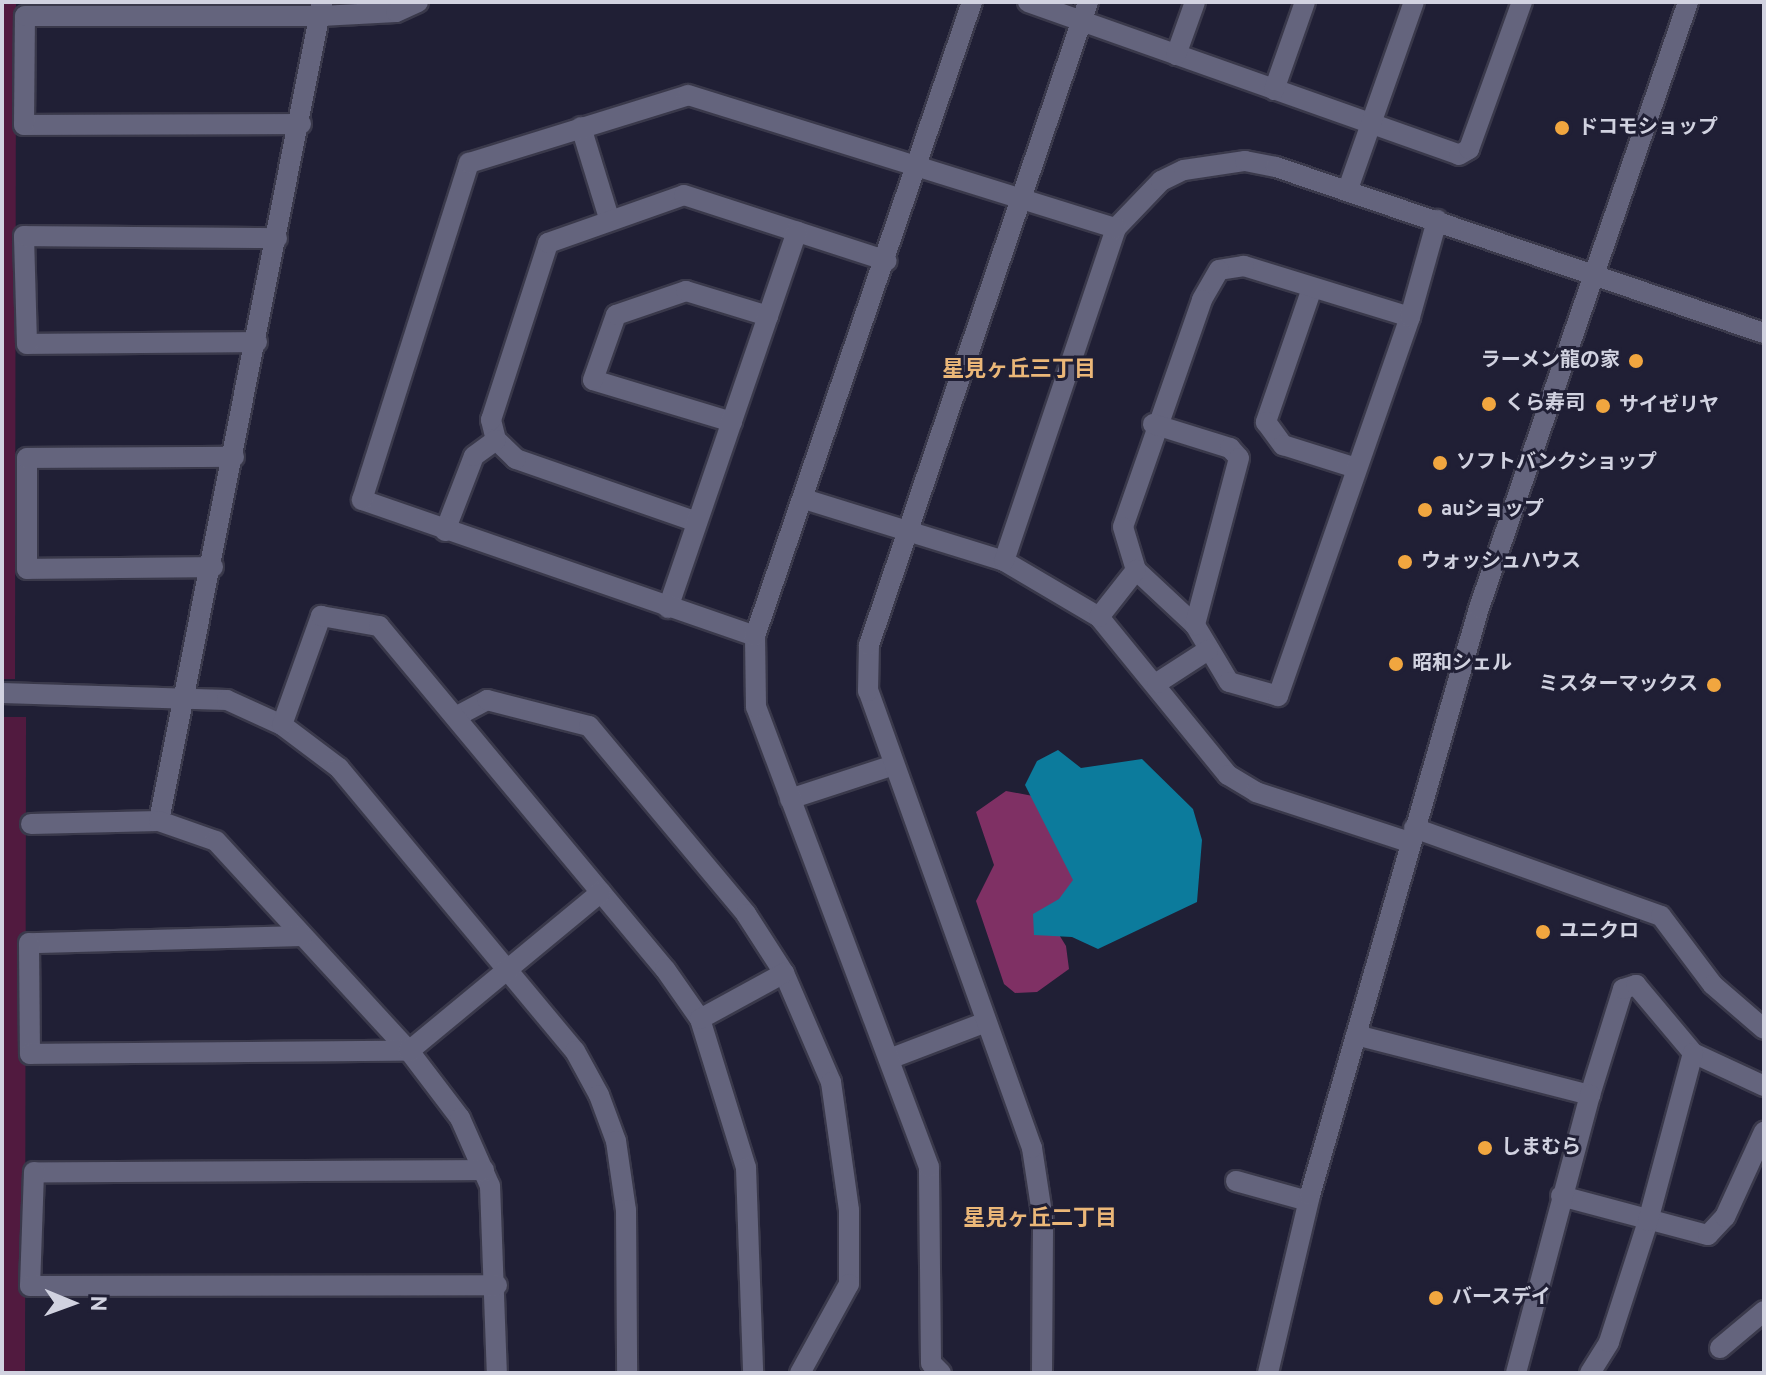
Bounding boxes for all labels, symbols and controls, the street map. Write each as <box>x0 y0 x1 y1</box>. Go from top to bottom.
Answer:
place label: ドコモショップ <box>1578 116 1718 140</box>
marker: ドコモショップ <box>1553 119 1571 137</box>
place label: ラーメン龍の家 <box>1480 349 1620 373</box>
marker: ラーメン龍の家 <box>1627 352 1645 370</box>
district label: 星見ヶ丘三丁目 <box>942 358 1096 384</box>
place label: くら寿司 <box>1505 392 1585 416</box>
place label: サイゼリヤ <box>1619 394 1719 418</box>
marker: くら寿司 <box>1480 395 1498 413</box>
marker: サイゼリヤ <box>1594 397 1612 415</box>
place label: ソフトバンクショップ <box>1456 451 1656 475</box>
marker: ソフトバンクショップ <box>1431 454 1449 472</box>
place label: auショップ <box>1441 498 1544 522</box>
marker: auショップ <box>1416 501 1434 519</box>
place label: ウォッシュハウス <box>1421 550 1581 574</box>
marker: ウォッシュハウス <box>1396 553 1414 571</box>
place label: 昭和シェル <box>1412 652 1512 676</box>
marker: 昭和シェル <box>1387 655 1405 673</box>
place label: ミスターマックス <box>1538 673 1698 697</box>
marker: ミスターマックス <box>1705 676 1723 694</box>
place label: ユニクロ <box>1559 920 1639 944</box>
marker: ユニクロ <box>1534 923 1552 941</box>
place label: しまむら <box>1501 1136 1581 1160</box>
marker: しまむら <box>1476 1139 1494 1157</box>
district label: 星見ヶ丘二丁目 <box>963 1207 1117 1233</box>
north arrow <box>32 1263 112 1343</box>
place label: バースデイ <box>1452 1286 1552 1310</box>
marker: バースデイ <box>1427 1289 1445 1307</box>
text: N <box>83 1295 110 1312</box>

